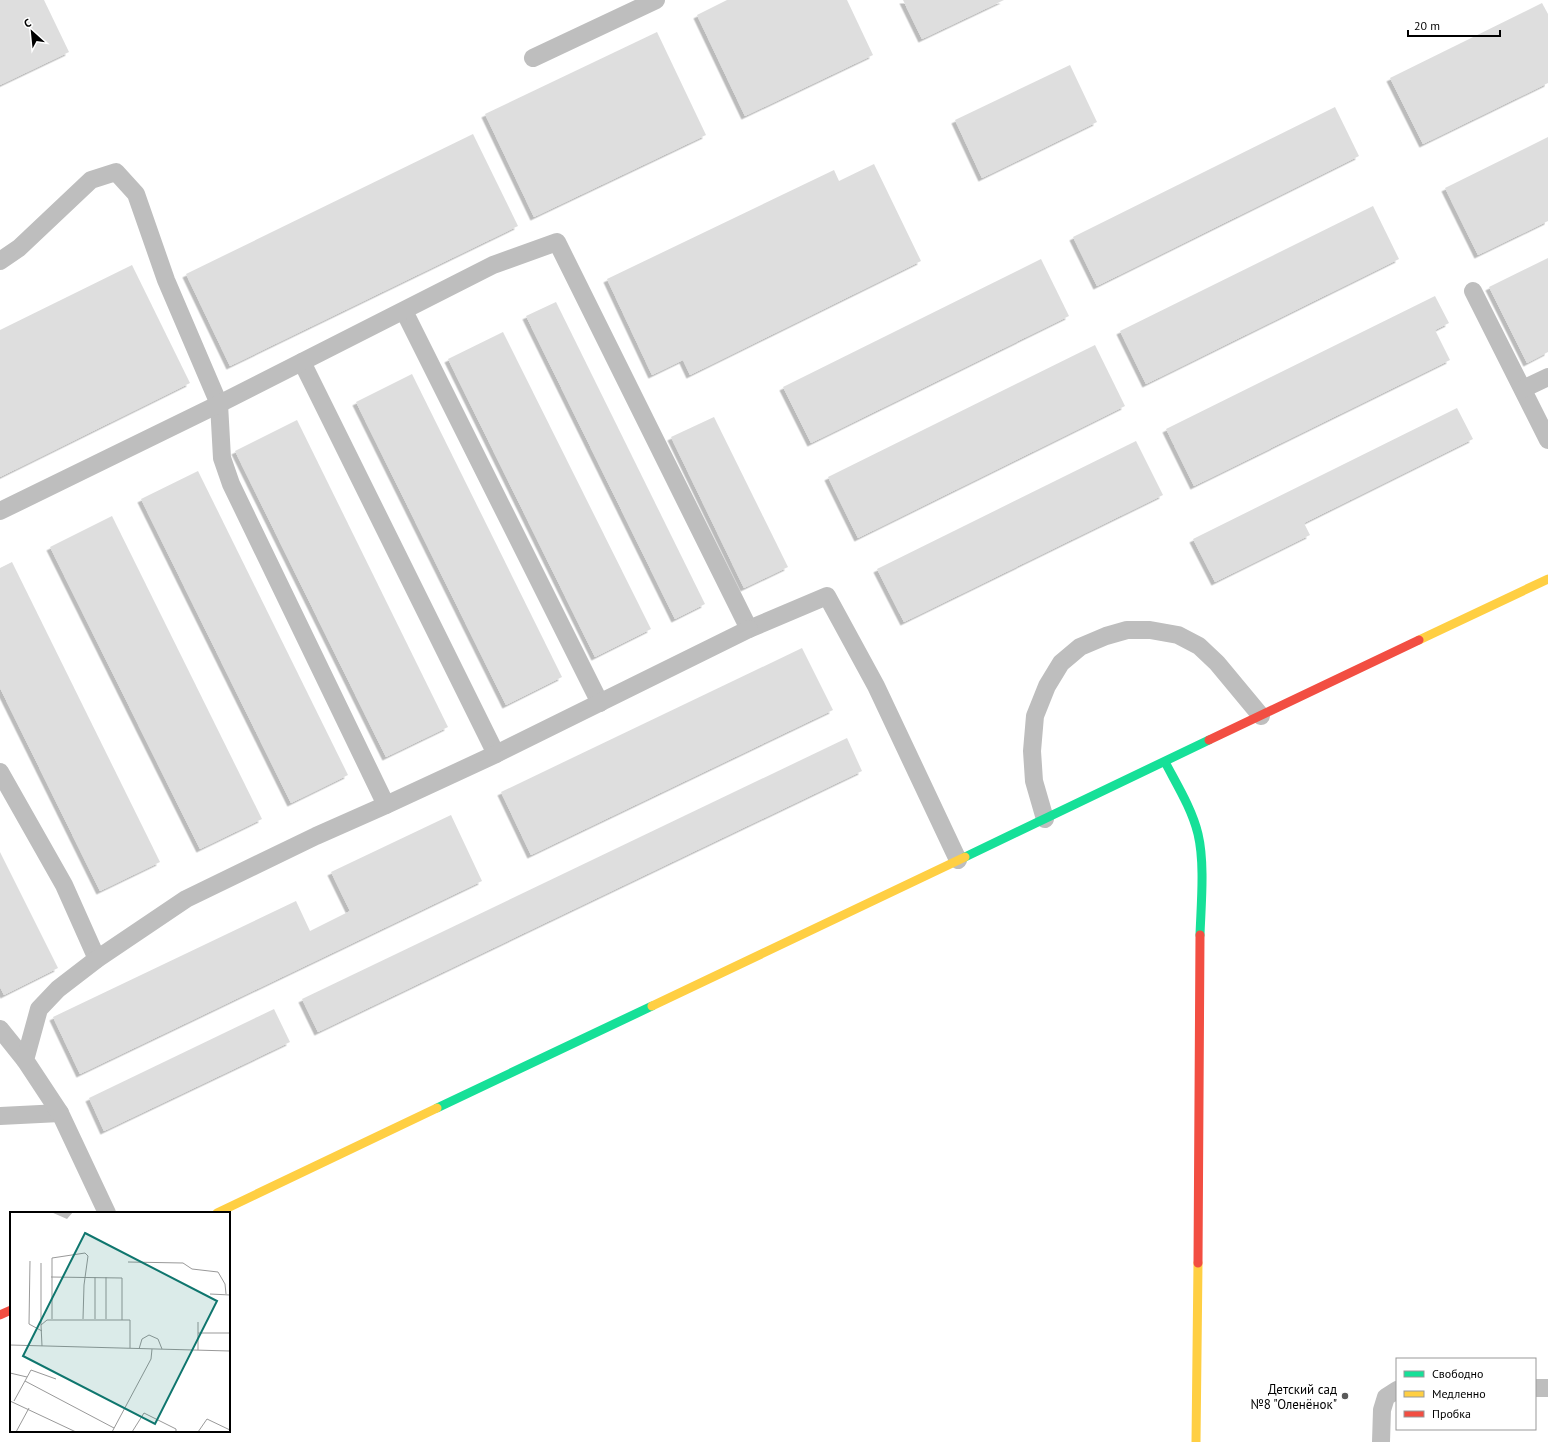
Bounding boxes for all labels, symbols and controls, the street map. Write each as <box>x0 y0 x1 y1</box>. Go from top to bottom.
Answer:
north arrow <box>12 12 52 52</box>
scale bar <box>1408 12 1500 38</box>
text: С <box>22 15 33 31</box>
text: 20 m <box>1414 18 1440 33</box>
inset map <box>10 1212 230 1432</box>
legend <box>1396 1358 1536 1430</box>
text: Свободно <box>1432 1366 1483 1381</box>
place label: Детский сад №8 "Оленёнок" <box>1250 1381 1337 1413</box>
text: Медленно <box>1432 1386 1486 1401</box>
marker: Детский сад №8 "Оленёнок" <box>1340 1391 1350 1401</box>
text: Пробка <box>1432 1406 1471 1421</box>

